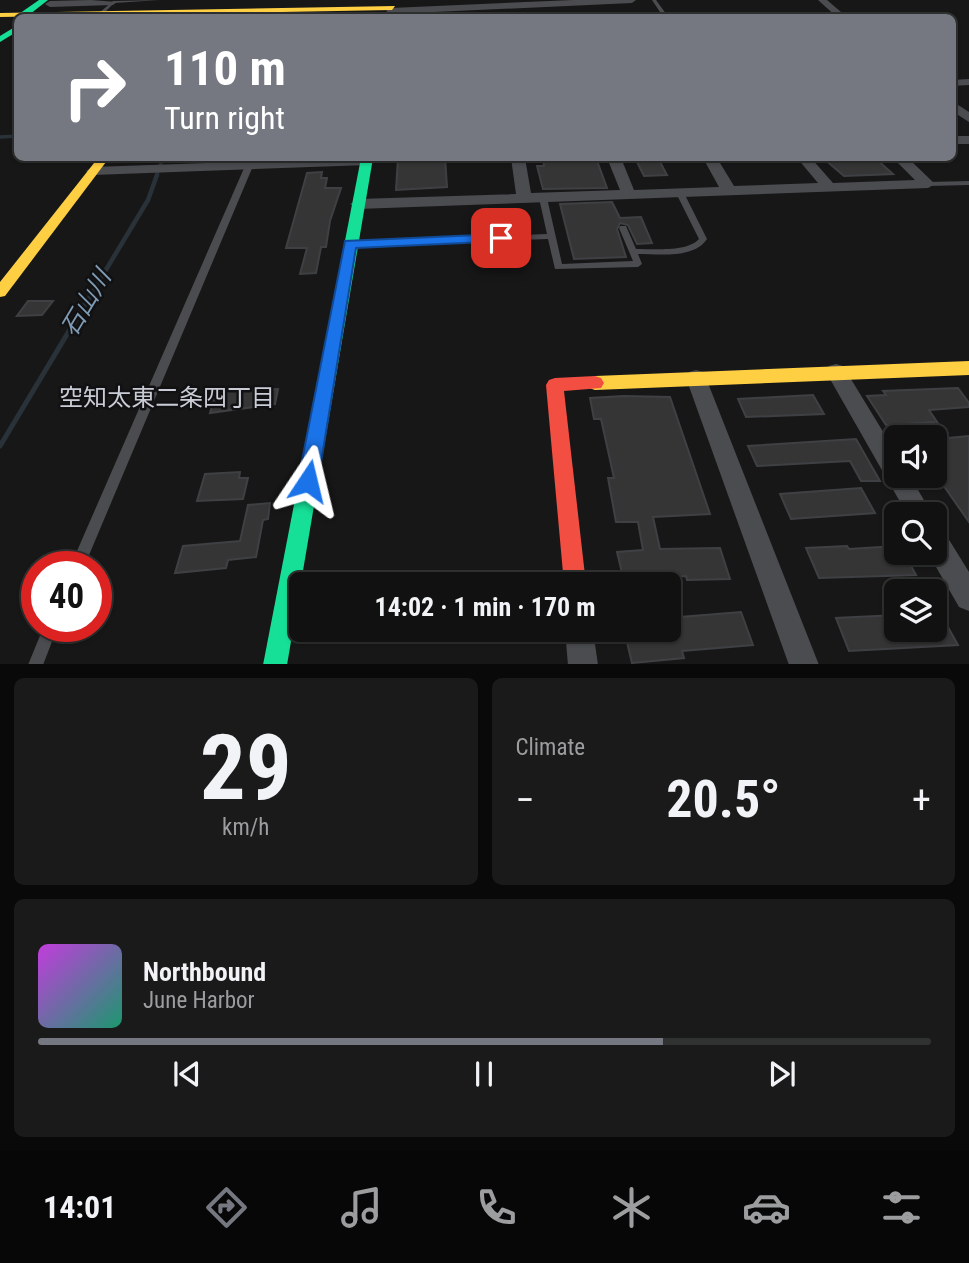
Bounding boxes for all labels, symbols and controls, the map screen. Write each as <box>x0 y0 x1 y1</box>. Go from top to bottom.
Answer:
text: 110 m <box>164 40 286 97</box>
icon: right <box>49 42 140 133</box>
text: Turn right <box>164 99 285 137</box>
pin <box>471 208 531 268</box>
icon: arrive <box>482 219 520 257</box>
water label: 石山川 <box>55 262 118 341</box>
district label: 空知太東二条四丁目 <box>59 384 275 412</box>
map controls <box>884 425 947 642</box>
button: sound <box>884 425 947 488</box>
position arrow <box>271 444 345 518</box>
button: search <box>884 502 947 565</box>
speed limit sign: 40 <box>21 551 112 642</box>
button: layers <box>884 579 947 642</box>
text: 14:02 · 1 min · 170 m <box>375 592 595 622</box>
text: 29 <box>200 715 292 821</box>
text: Climate <box>516 734 585 761</box>
text: 20.5° <box>666 769 780 830</box>
text: − <box>516 778 535 822</box>
text: + <box>912 778 931 822</box>
text: km/h <box>222 814 269 841</box>
text: Northbound <box>143 957 266 987</box>
text: June Harbor <box>143 987 255 1014</box>
icon: previous <box>168 1055 206 1093</box>
icon: pause <box>465 1055 503 1093</box>
icon: next <box>763 1055 801 1093</box>
icon: directions <box>202 1183 251 1232</box>
icon: music <box>337 1183 386 1232</box>
icon: phone <box>472 1183 521 1232</box>
icon: climate <box>607 1183 656 1232</box>
icon: car <box>742 1183 791 1232</box>
icon: filters <box>877 1183 926 1232</box>
text: 14:01 <box>43 1188 116 1226</box>

